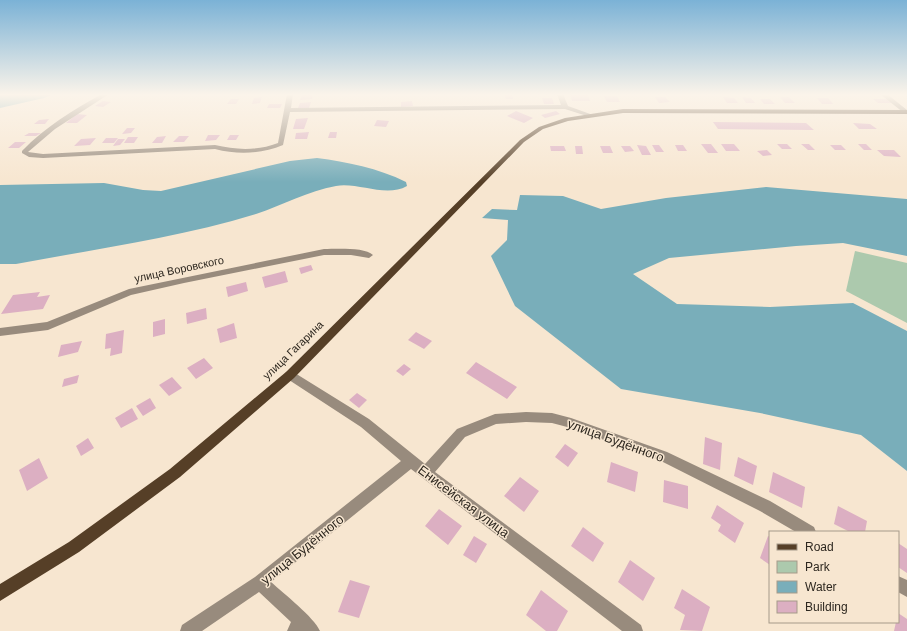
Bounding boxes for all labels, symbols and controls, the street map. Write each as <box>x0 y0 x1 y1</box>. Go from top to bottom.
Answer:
street label: улица Воровского <box>133 254 225 284</box>
street label: улица Гагарина <box>260 318 326 382</box>
street label: улица Будённого <box>565 416 666 465</box>
street label: Енисейская улица <box>415 462 513 541</box>
street label: улица Будённого <box>258 512 347 587</box>
legend <box>769 531 899 623</box>
text: Road <box>805 540 834 554</box>
text: Park <box>805 560 831 574</box>
text: Water <box>805 580 837 594</box>
text: Building <box>805 600 848 614</box>

